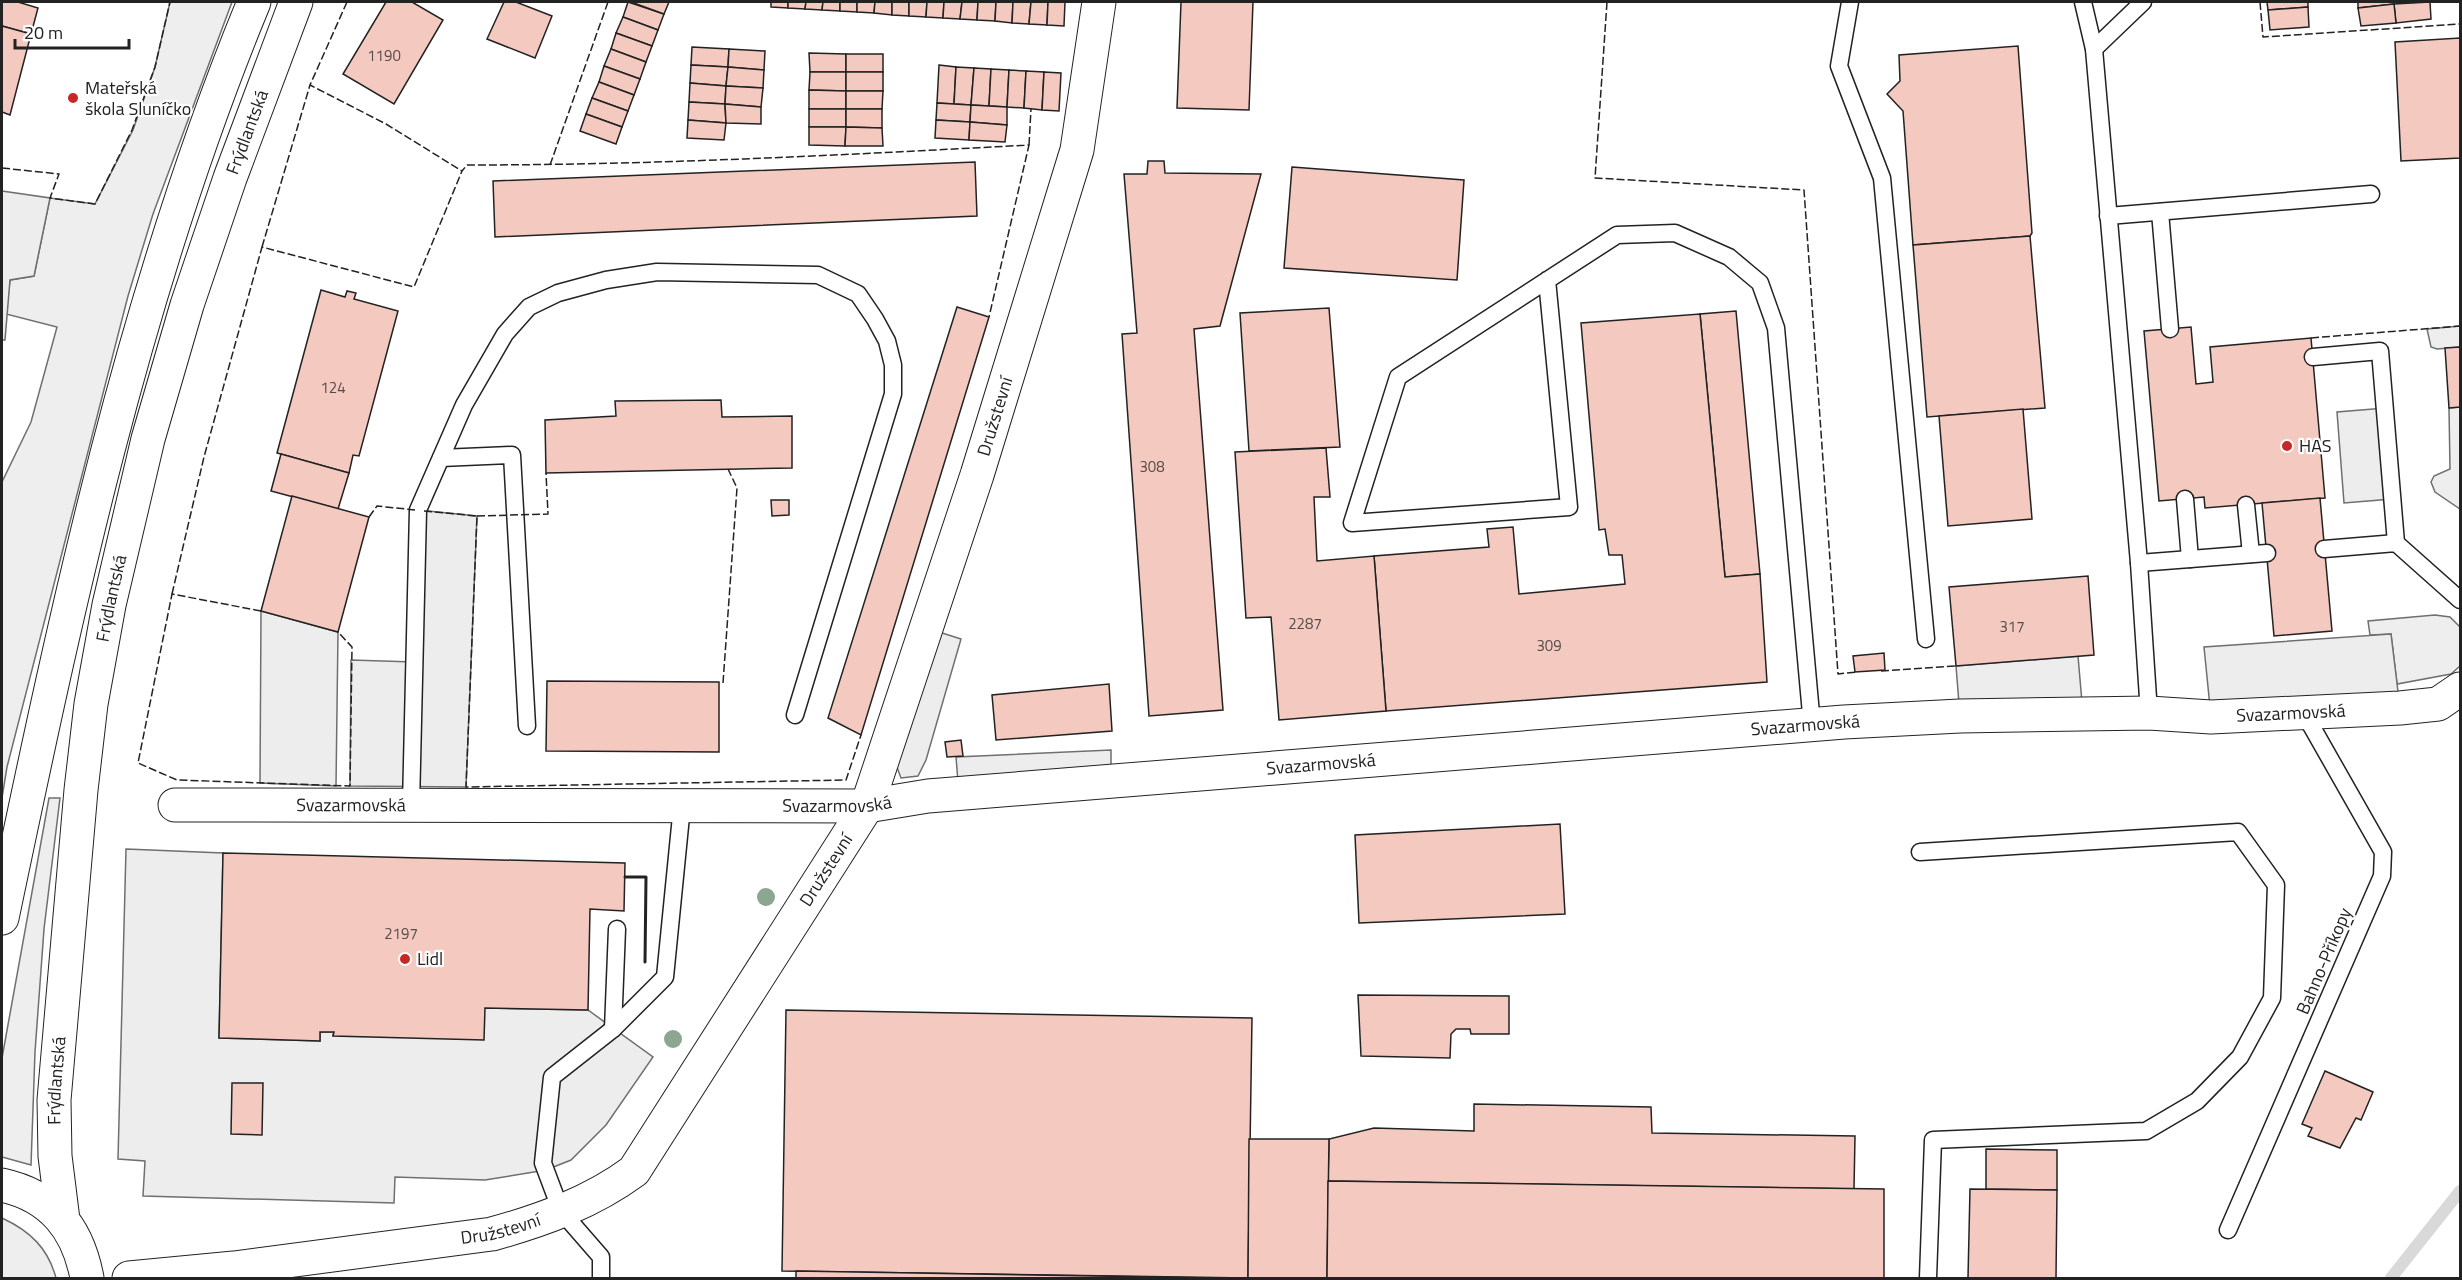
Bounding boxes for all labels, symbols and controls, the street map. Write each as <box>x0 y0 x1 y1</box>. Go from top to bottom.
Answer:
scale bar <box>15 12 129 50</box>
text: 20 m <box>24 19 63 46</box>
house number: 1190 <box>367 44 401 67</box>
place label: Mateřská škola Sluníčko <box>85 74 191 122</box>
street label: Frýdlantská <box>219 86 275 178</box>
marker: Mateřská škola Sluníčko <box>66 91 80 105</box>
street label: Družstevní <box>970 371 1020 459</box>
house number: 124 <box>320 376 346 399</box>
place label: HAS <box>2299 432 2332 459</box>
marker: HAS <box>2280 439 2294 453</box>
house number: 308 <box>1139 455 1165 478</box>
street label: Frýdlantská <box>89 552 133 644</box>
house number: 2287 <box>1288 612 1322 635</box>
house number: 317 <box>1999 615 2025 638</box>
house number: 309 <box>1536 634 1562 657</box>
street label: Svazarmovská <box>2235 697 2346 729</box>
street label: Svazarmovská <box>1750 707 1861 742</box>
street label: Svazarmovská <box>1265 746 1377 782</box>
street label: Svazarmovská <box>782 788 894 819</box>
street label: Svazarmovská <box>296 791 406 818</box>
street label: Družstevní <box>792 826 860 911</box>
street label: Bahno-Příkopy <box>2289 903 2358 1018</box>
house number: 2197 <box>384 922 418 945</box>
place label: Lidl <box>417 945 443 972</box>
marker: Lidl <box>398 952 412 966</box>
street label: Frýdlantská <box>40 1035 72 1125</box>
street label: Družstevní <box>459 1205 546 1251</box>

